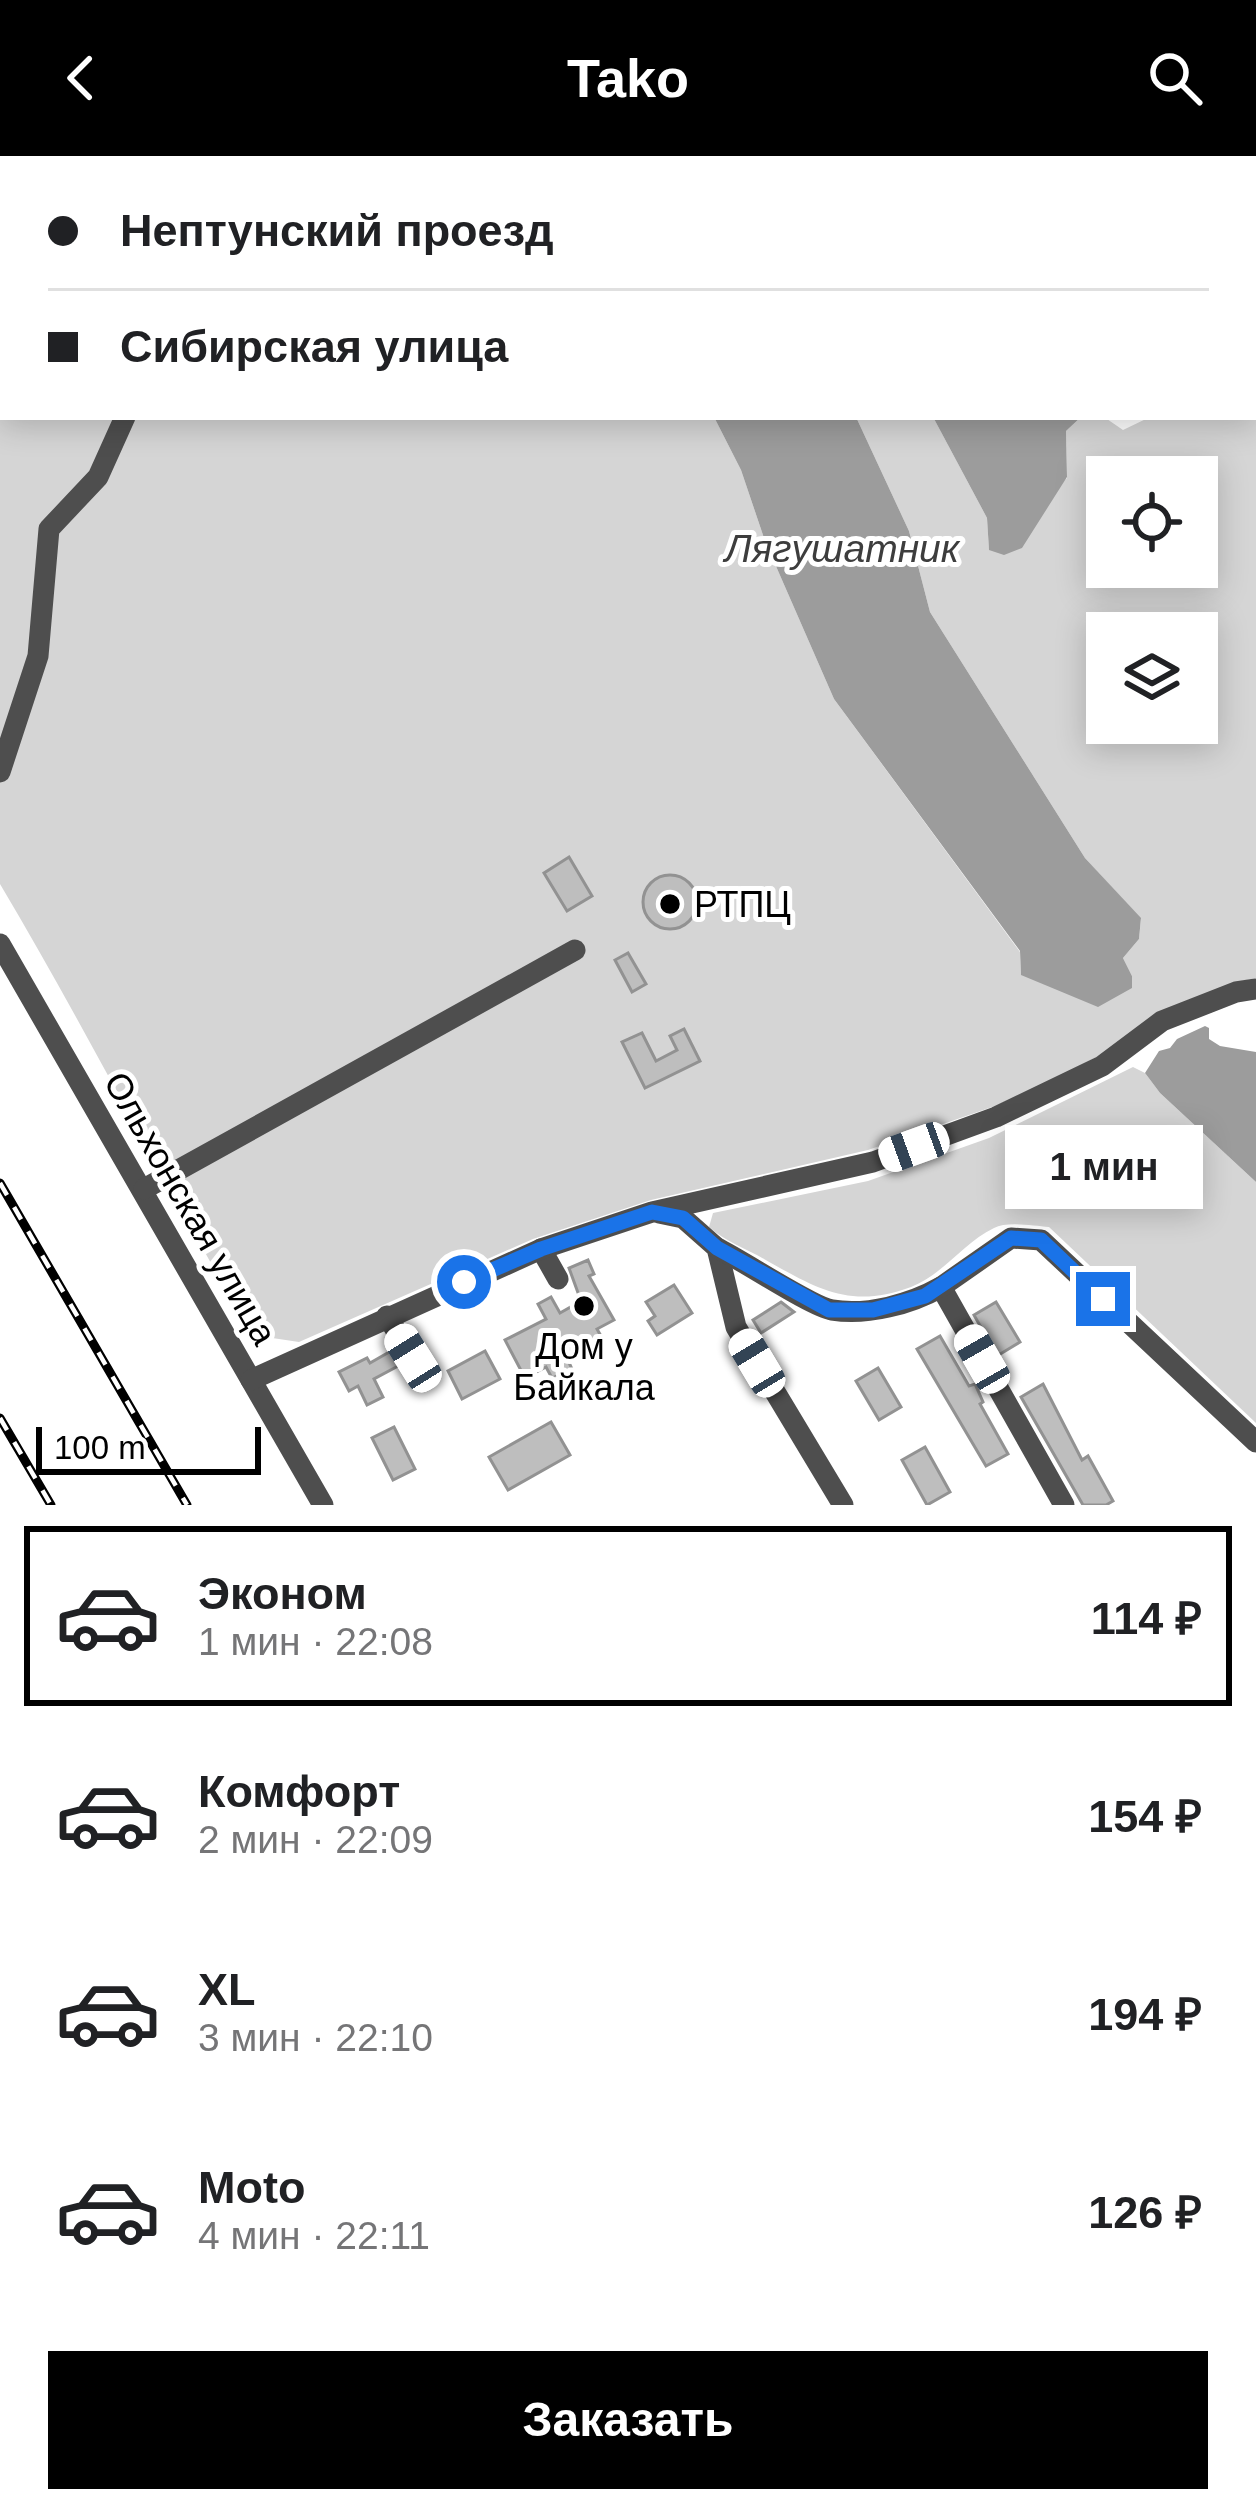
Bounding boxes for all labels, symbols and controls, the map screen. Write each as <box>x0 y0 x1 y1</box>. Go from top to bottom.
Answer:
icon: back <box>48 45 114 111</box>
icon: search <box>1142 45 1208 111</box>
text: Tako <box>567 48 689 108</box>
text: Нептунский проезд <box>120 205 554 256</box>
text: Сибирская улица <box>120 321 508 372</box>
map controls <box>1086 456 1218 744</box>
button: locate <box>1086 456 1218 588</box>
water label: Лягушатник <box>722 527 961 570</box>
button: layers <box>1086 612 1218 744</box>
place label: РТПЦ <box>694 884 791 925</box>
marker: РТПЦ <box>657 891 683 917</box>
street label: Ольхонская улица <box>96 1065 286 1353</box>
car <box>874 1118 954 1176</box>
callout: 1 мин <box>1004 1125 1202 1209</box>
text: 1 мин <box>1050 1145 1158 1188</box>
route start <box>437 1255 491 1309</box>
route end <box>1076 1272 1130 1326</box>
marker: Дом у Байкала <box>571 1293 597 1319</box>
car <box>379 1318 447 1398</box>
car <box>948 1319 1016 1399</box>
car <box>723 1323 791 1403</box>
place label: Дом у Байкала <box>513 1326 656 1408</box>
scale bar <box>36 1421 261 1474</box>
text: 100 m <box>54 1429 146 1466</box>
icon: car <box>54 1562 162 1670</box>
text: Эконом <box>198 1568 367 1619</box>
text: 114 ₽ <box>1091 1593 1202 1644</box>
text: 1 мин · 22:08 <box>198 1620 433 1663</box>
icon: car <box>54 1760 162 1868</box>
text: Комфорт <box>198 1766 400 1817</box>
text: 154 ₽ <box>1088 1791 1202 1842</box>
text: 2 мин · 22:09 <box>198 1818 433 1861</box>
icon: car <box>54 1958 162 2066</box>
text: XL <box>198 1964 256 2015</box>
text: 194 ₽ <box>1088 1989 1202 2040</box>
text: 3 мин · 22:10 <box>198 2016 433 2059</box>
icon: car <box>54 2156 162 2264</box>
text: Moto <box>198 2162 305 2213</box>
text: 126 ₽ <box>1088 2187 1202 2238</box>
text: 4 мин · 22:11 <box>198 2214 430 2257</box>
button: Заказать <box>48 2351 1208 2489</box>

